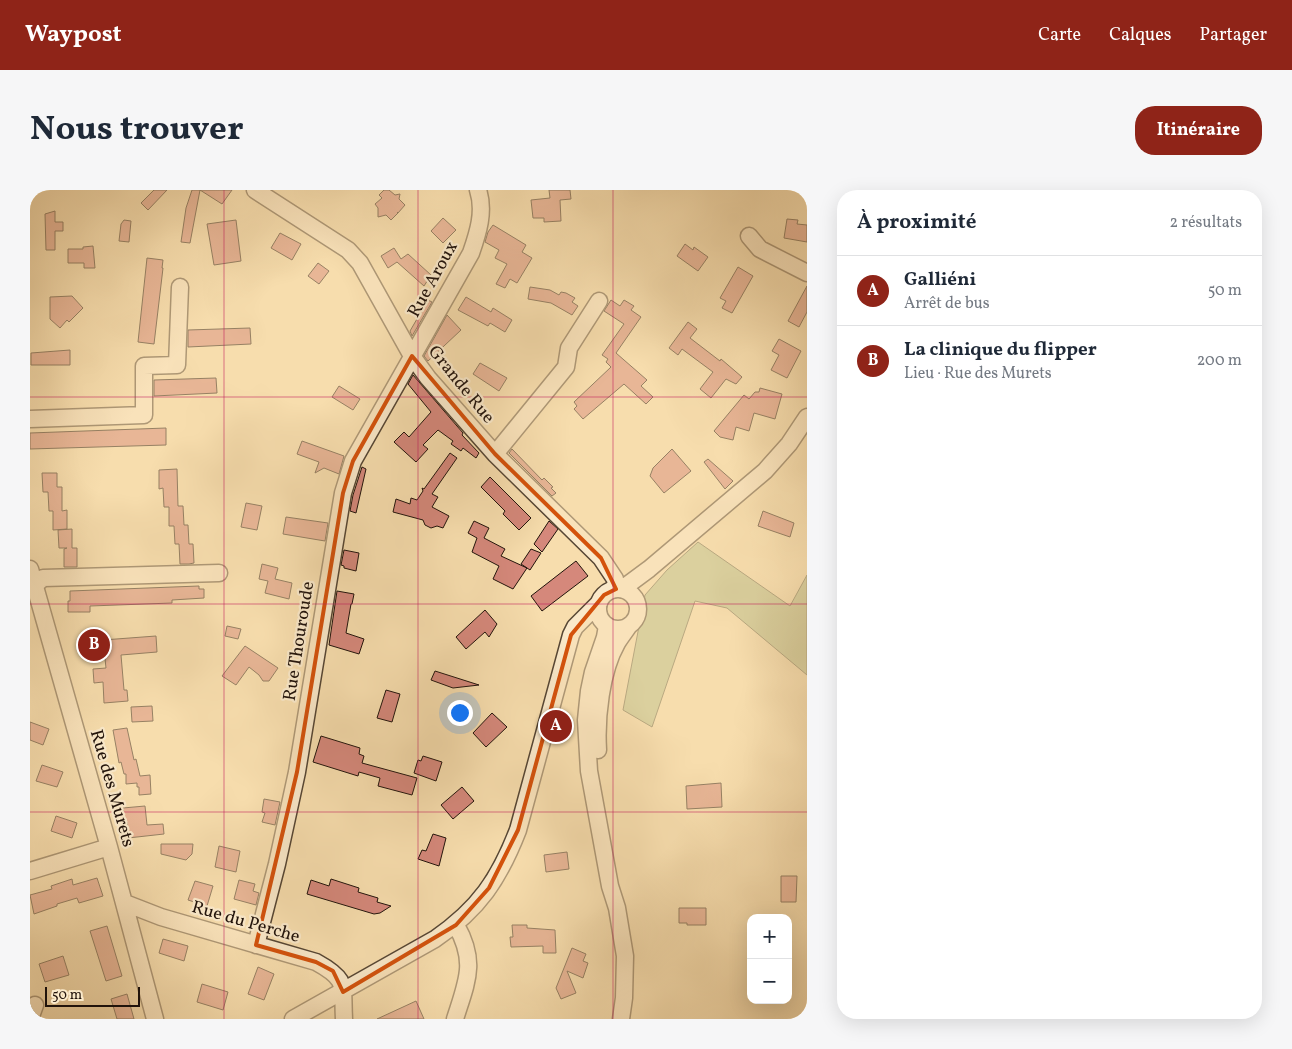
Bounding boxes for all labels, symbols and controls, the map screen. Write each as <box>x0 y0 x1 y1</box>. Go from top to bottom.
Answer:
text: Waypost <box>25 18 122 52</box>
text: Carte <box>1038 23 1081 48</box>
text: Calques <box>1109 23 1171 48</box>
text: Partager <box>1199 23 1267 48</box>
text: Nous trouver <box>30 106 244 154</box>
button: Itinéraire <box>1135 106 1262 155</box>
text: À proximité <box>857 208 976 237</box>
text: 2 résultats <box>1169 212 1242 234</box>
street label: Rue Aroux <box>402 237 465 322</box>
text: Galliéni <box>904 267 976 293</box>
text: A <box>867 280 879 302</box>
text: 50 m <box>1208 280 1242 302</box>
text: Arrêt de bus <box>904 293 990 315</box>
text: La clinique du flipper <box>904 337 1097 363</box>
street label: Grande Rue <box>422 341 500 429</box>
text: B <box>868 350 878 372</box>
text: 200 m <box>1197 350 1242 372</box>
text: Lieu · Rue des Murets <box>904 363 1052 385</box>
street label: Rue Thouroude <box>278 580 321 703</box>
pin: B <box>78 626 110 664</box>
your location <box>447 700 473 726</box>
pin: A <box>540 707 572 745</box>
street label: Rue des Murets <box>83 727 140 850</box>
street label: Rue du Perche <box>189 895 303 950</box>
map controls <box>747 914 792 1004</box>
button: + <box>747 914 792 959</box>
button: − <box>747 959 792 1004</box>
scale bar <box>45 984 140 1007</box>
text: 50 m <box>52 986 82 1005</box>

